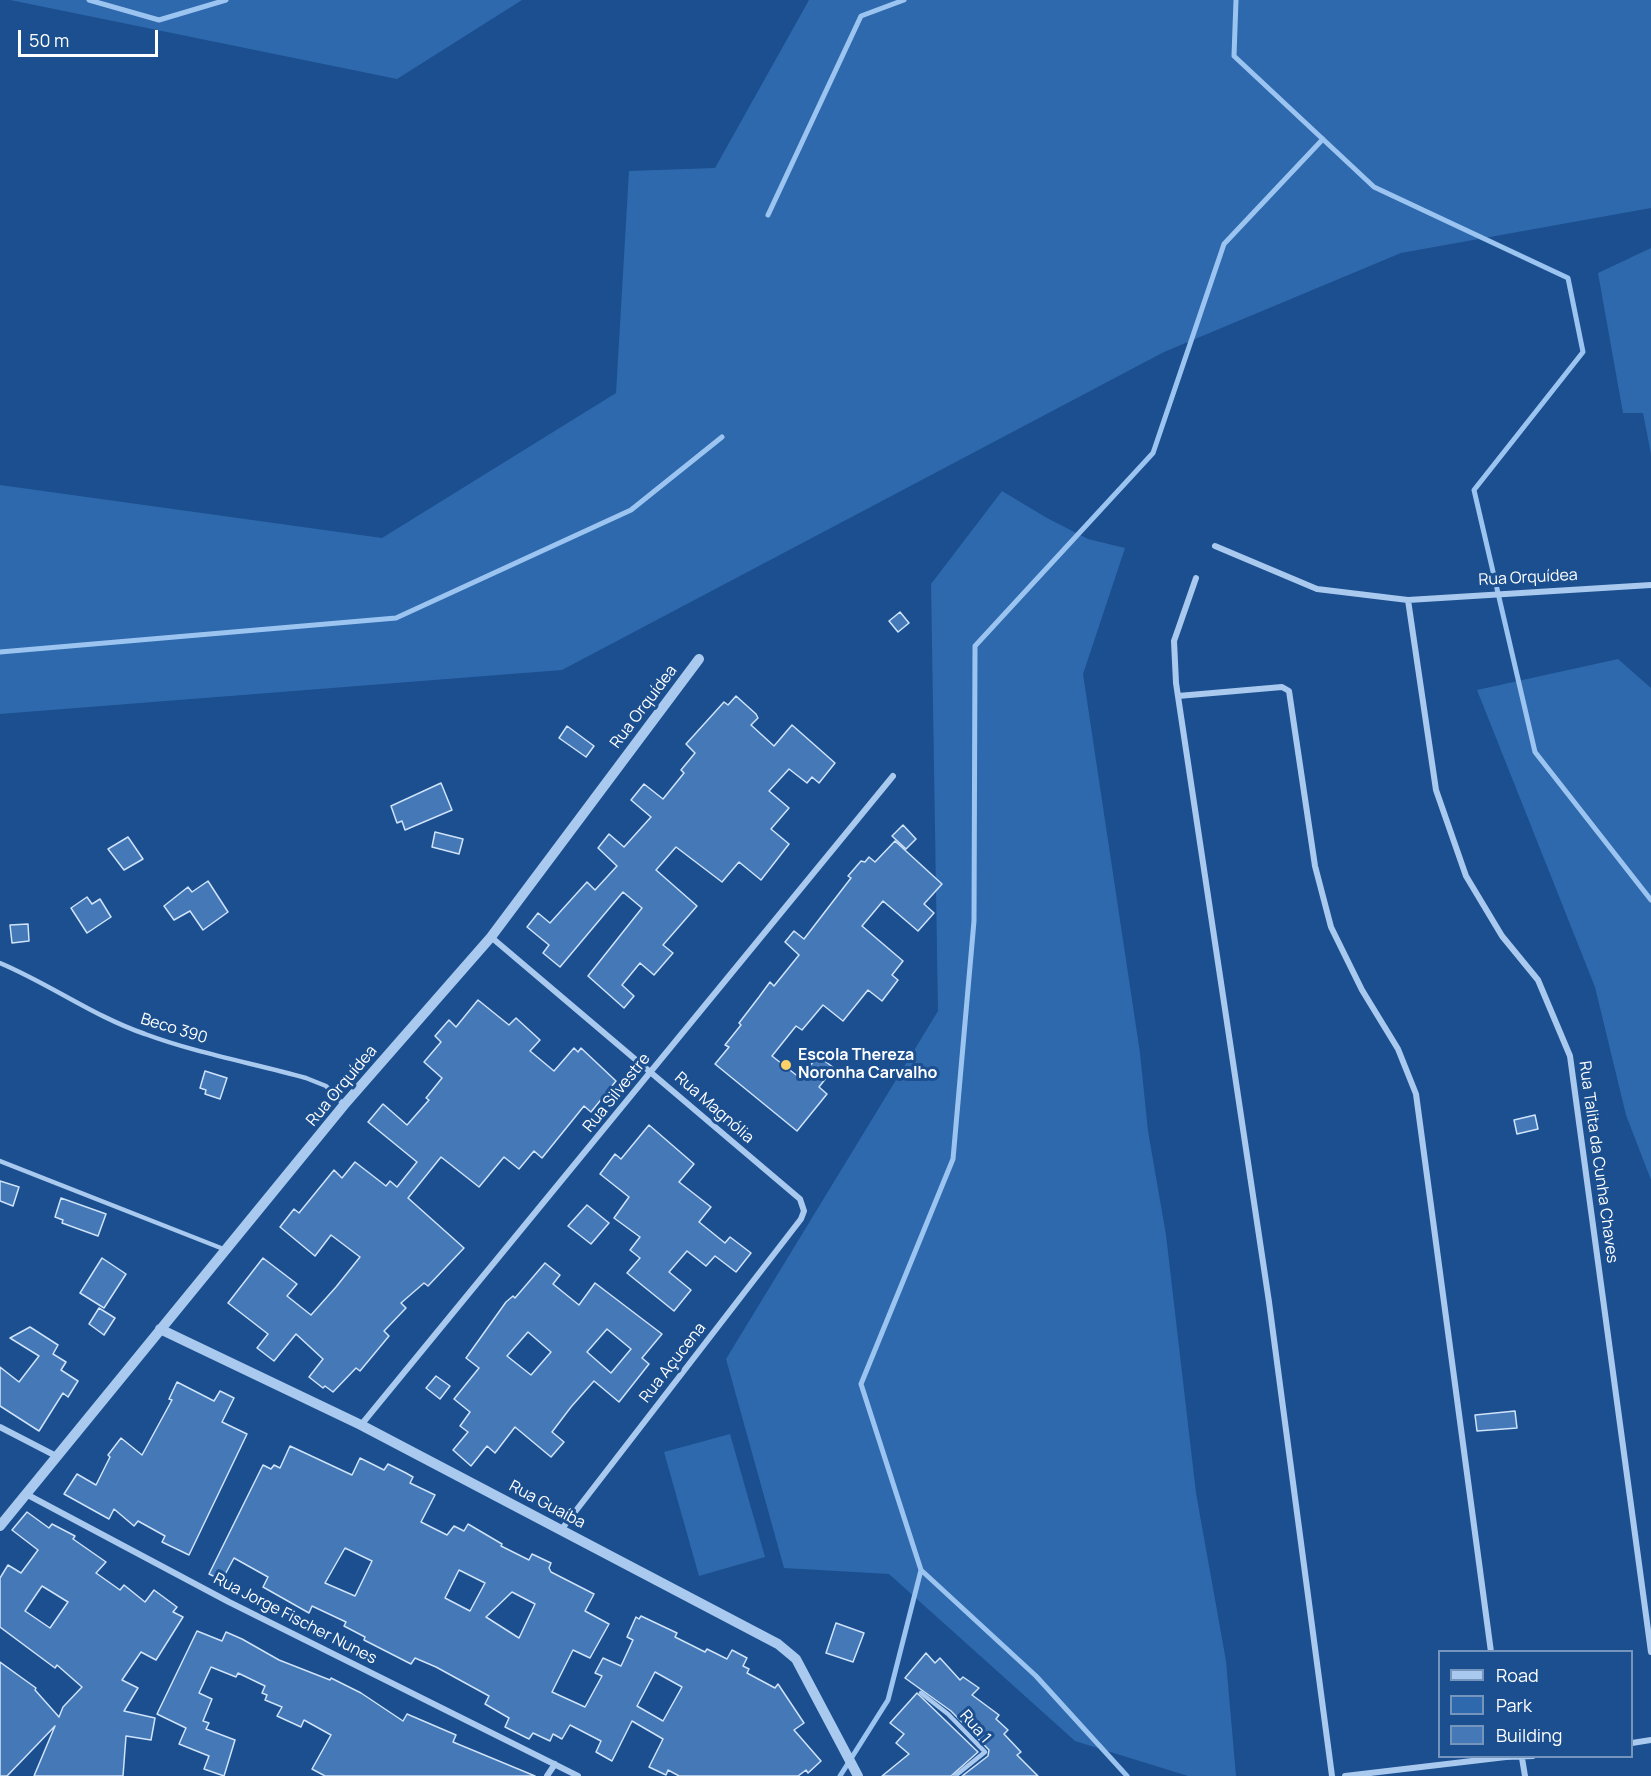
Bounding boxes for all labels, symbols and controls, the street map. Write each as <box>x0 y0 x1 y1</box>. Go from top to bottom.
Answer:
scale bar <box>21 18 160 56</box>
text: 50 m <box>29 28 69 52</box>
street label: Rua Orquídea <box>1478 566 1578 590</box>
street label: Rua Orquídea <box>606 662 682 752</box>
street label: Beco 390 <box>138 1010 210 1048</box>
street label: Rua Orquídea <box>303 1042 381 1130</box>
place label: Escola Thereza Noronha Carvalho <box>798 1046 937 1084</box>
street label: Rua Silvestre <box>579 1050 655 1136</box>
marker: Escola Thereza Noronha Carvalho <box>779 1058 793 1072</box>
street label: Rua Talita da Cunha Chaves <box>1574 1060 1622 1264</box>
street label: Rua Magnólia <box>670 1068 758 1148</box>
street label: Rua Açucena <box>636 1319 710 1407</box>
street label: Rua Guaíba <box>506 1477 588 1533</box>
street label: Rua Jorge Fischer Nunes <box>210 1569 380 1669</box>
legend <box>1438 1650 1633 1758</box>
text: Road <box>1496 1663 1539 1687</box>
text: Park <box>1496 1693 1532 1717</box>
street label: Rua 1 <box>955 1706 995 1748</box>
text: Building <box>1496 1723 1562 1747</box>

